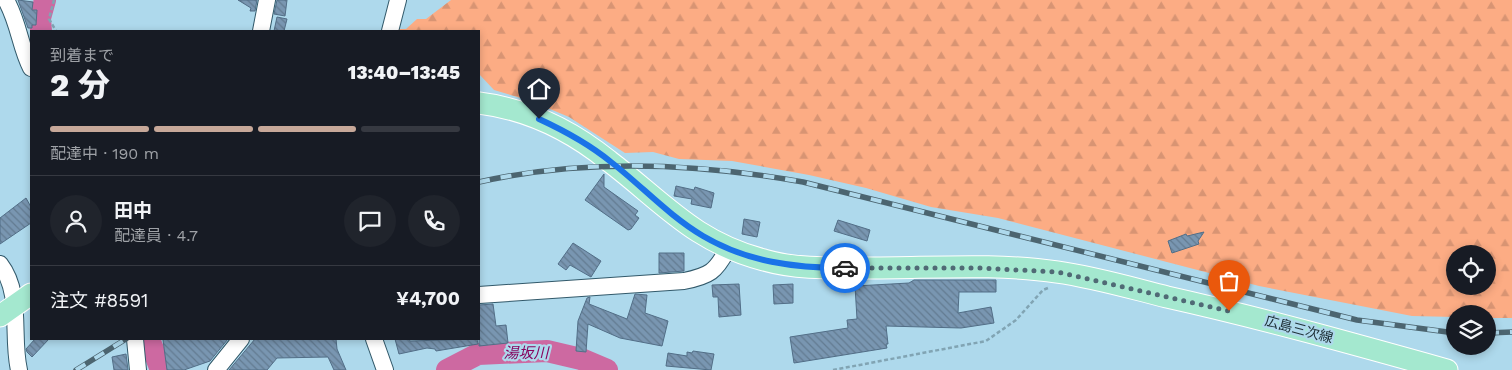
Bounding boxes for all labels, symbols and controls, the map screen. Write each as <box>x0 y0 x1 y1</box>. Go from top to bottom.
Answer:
text: 到着まで <box>50 46 114 65</box>
text: 13:40–13:45 <box>348 61 460 84</box>
text: 2 分 <box>50 66 110 104</box>
pin <box>518 68 560 119</box>
icon: home <box>525 75 553 103</box>
text: 配達中 · 190 m <box>50 144 159 163</box>
button: person <box>50 195 102 247</box>
button: chat <box>344 195 396 247</box>
button: phone <box>408 195 460 247</box>
text: 田中 <box>114 199 152 222</box>
text: 配達員 · 4.7 <box>114 226 198 245</box>
courier <box>820 243 870 293</box>
map controls <box>1446 245 1496 355</box>
button: locate <box>1446 245 1496 295</box>
icon: car <box>831 254 859 282</box>
pin <box>1208 260 1250 311</box>
icon: bag <box>1215 267 1243 295</box>
text: ¥4,700 <box>396 287 460 310</box>
text: 注文 #8591 <box>50 289 149 312</box>
button: layers <box>1446 305 1496 355</box>
street label: 広島三次線 <box>1263 312 1335 346</box>
water label: 湯坂川 <box>503 344 550 362</box>

